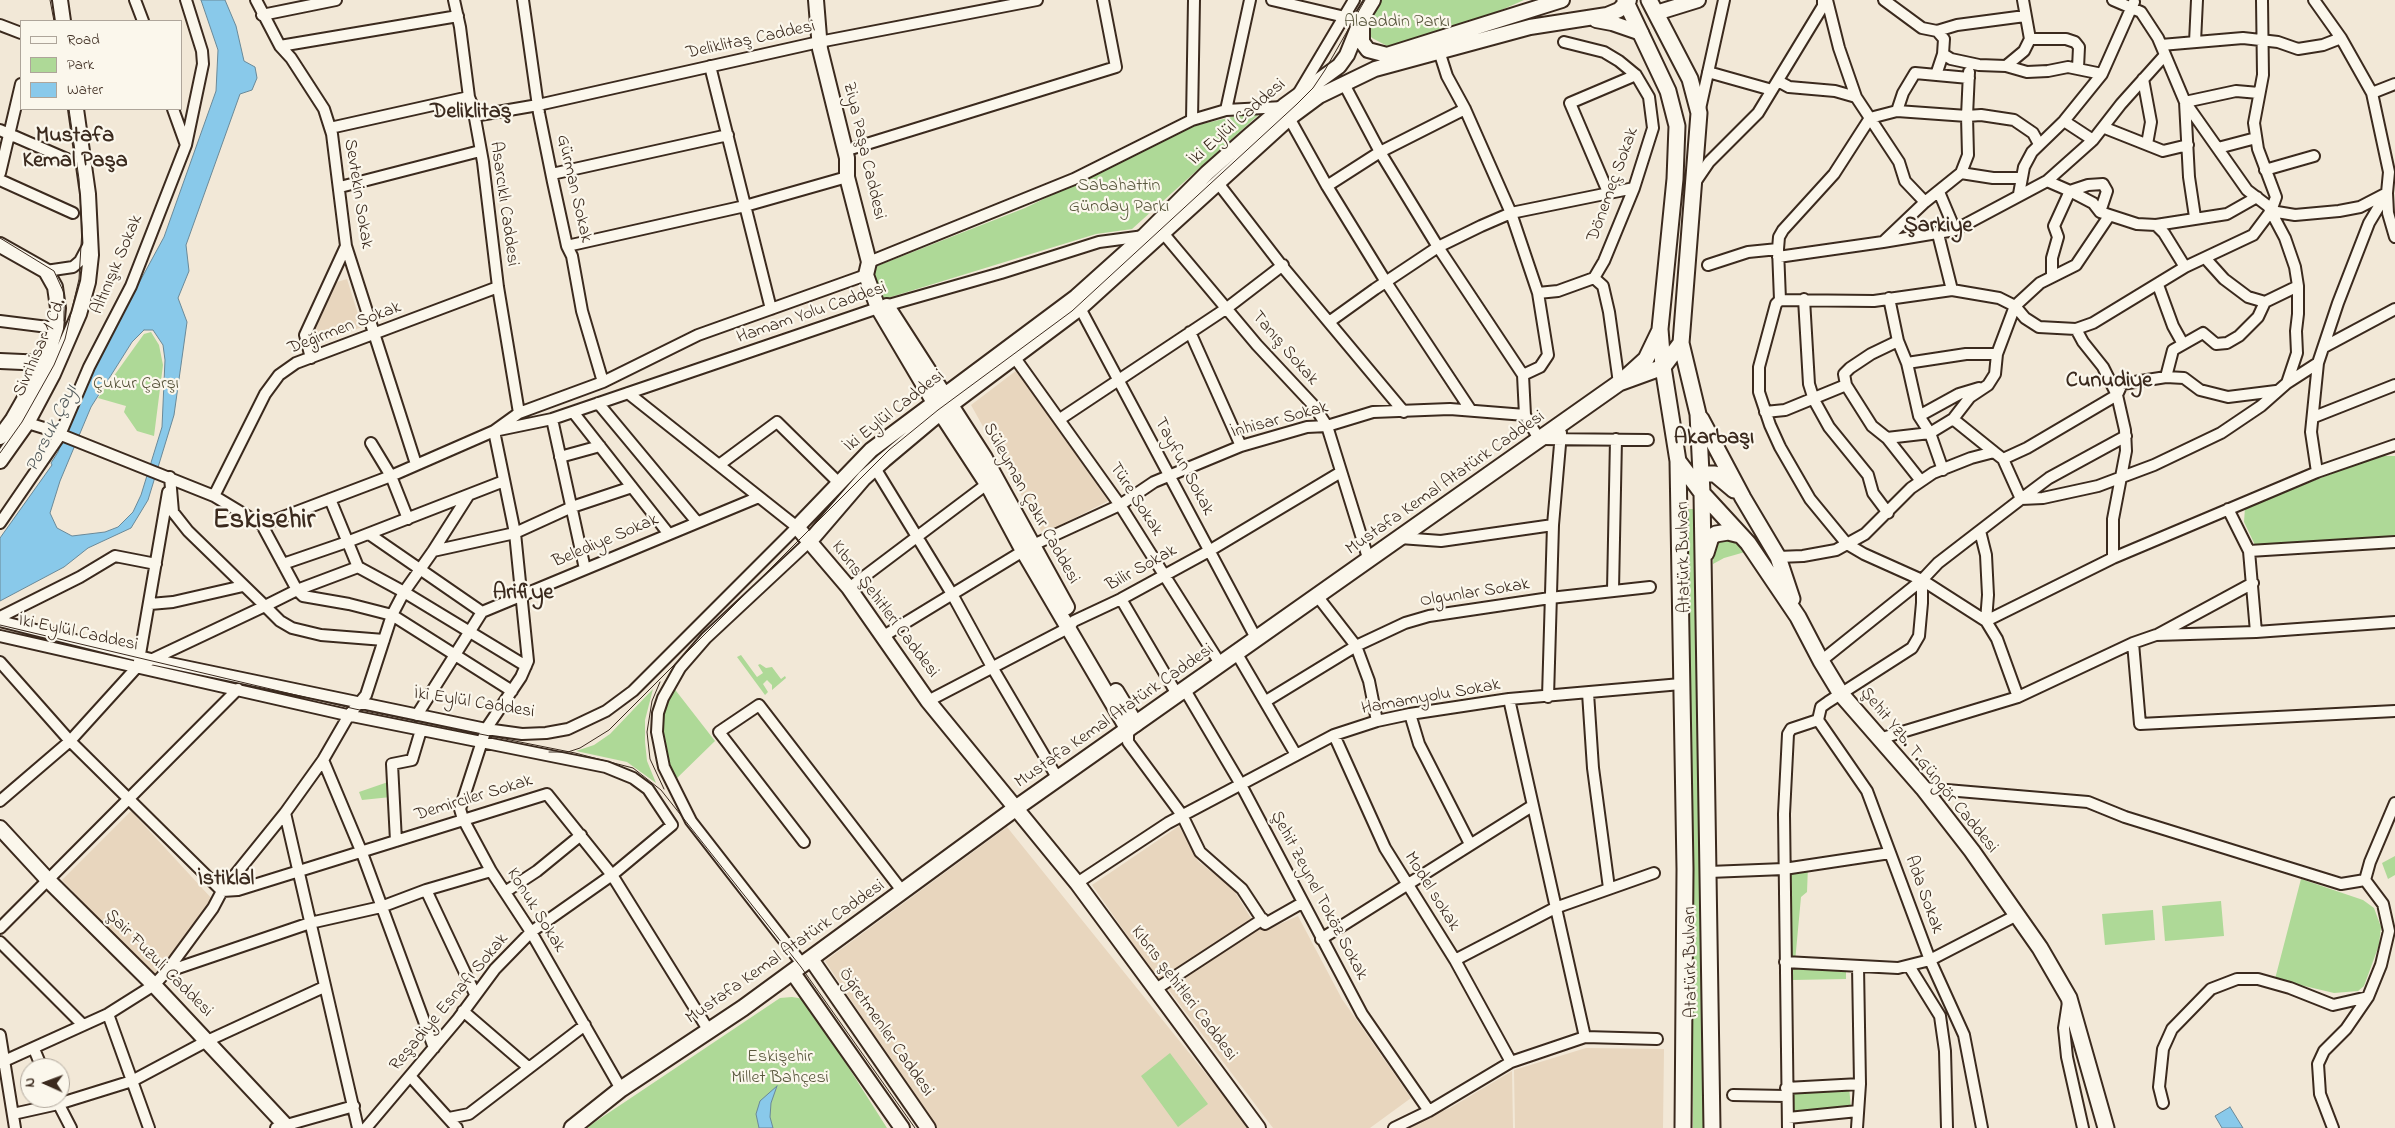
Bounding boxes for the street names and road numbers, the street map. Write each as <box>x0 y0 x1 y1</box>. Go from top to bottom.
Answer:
street label: Deliklitaş Caddesi <box>684 17 818 65</box>
street label: İki Eylül Caddesi <box>1185 75 1291 171</box>
street label: Ziya Paşa Caddesi <box>837 80 889 222</box>
street label: Dönemeç Sokak <box>1583 125 1645 245</box>
street label: Gürman Sokak <box>550 133 596 245</box>
street label: Sevtekin Sokak <box>338 137 376 251</box>
street label: Asarcıklı Caddesi <box>484 140 522 268</box>
street label: Altınışık Sokak <box>87 212 149 318</box>
street label: Hamam Yolu Caddesi <box>734 278 890 350</box>
street label: Sivrihisar 1 Cd. <box>10 296 72 400</box>
street label: Değirmen Sokak <box>285 298 405 360</box>
street label: Tanış Sokak <box>1246 307 1322 391</box>
street label: İki Eylül Caddesi <box>840 366 950 458</box>
street label: İnhisar Sokak <box>1229 398 1331 444</box>
street label: Mustafa Kemal Atatürk Caddesi <box>1342 407 1550 561</box>
street label: Tayfun Sokak <box>1148 414 1218 520</box>
street label: Süleyman Çakır Caddesi <box>977 420 1083 588</box>
street label: Türe Sokak <box>1103 459 1167 541</box>
street label: Atatürk Bulvarı <box>1673 501 1697 613</box>
street label: Belediye Sokak <box>550 510 662 574</box>
street label: Kıbrıs Şehitleri Caddesi <box>825 537 943 683</box>
street label: Bilir Sokak <box>1103 541 1181 597</box>
street label: Olgunlar Sokak <box>1419 575 1531 613</box>
street label: İki Eylül Caddesi <box>16 611 140 657</box>
street label: Mustafa Kemal Atatürk Caddesi <box>1011 640 1219 794</box>
street label: Hamamyolu Sokak <box>1360 675 1502 721</box>
street label: İki Eylül Caddesi <box>412 684 536 724</box>
street label: Şehit Yzb. T.Güngör Caddesi <box>1854 684 2002 858</box>
street label: Demirciler Sokak <box>412 771 536 827</box>
street label: Şehit Zeynel Toköz Sokak <box>1264 808 1372 984</box>
street label: Model sokak <box>1398 848 1464 936</box>
street label: Ada Sokak <box>1899 853 1947 937</box>
street label: Konuk Sokak <box>501 865 569 957</box>
street label: Mustafa Kemal Atatürk Caddesi <box>682 876 890 1030</box>
street label: Şair Fuzuli Caddesi <box>99 905 217 1023</box>
street label: Atatürk Bulvarı <box>1680 906 1704 1018</box>
street label: Kıbrıs şehitleri Caddesi <box>1125 922 1241 1066</box>
street label: Reşadiye Esnafı Sokak <box>386 930 514 1076</box>
street label: Öğretmenler Caddesi <box>833 965 937 1101</box>

